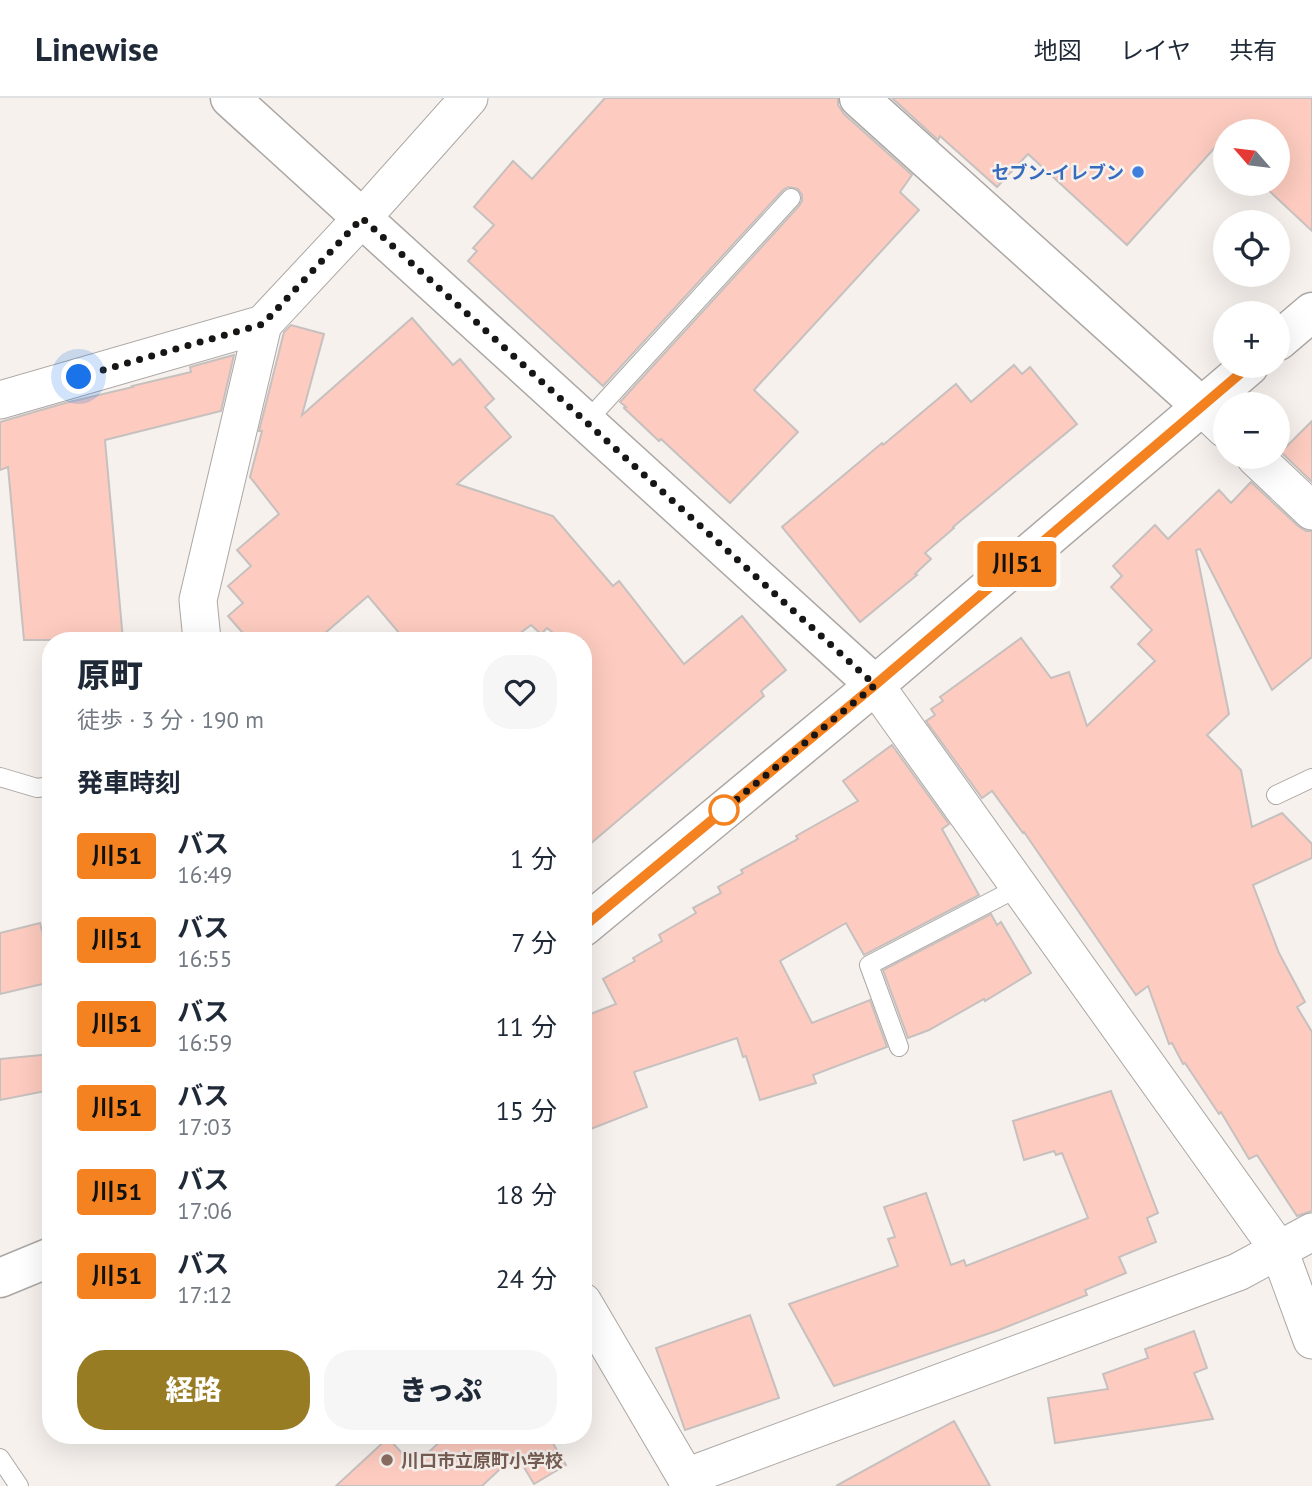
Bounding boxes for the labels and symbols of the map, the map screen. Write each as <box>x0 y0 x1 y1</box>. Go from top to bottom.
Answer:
north arrow <box>1213 119 1290 196</box>
place label: セブン-イレブン <box>992 161 1124 184</box>
marker: セブン-イレブン <box>1130 164 1146 180</box>
your location <box>61 359 96 394</box>
line badge: 川51 <box>977 541 1057 587</box>
unlabelled marker <box>709 795 739 825</box>
place label: 川口市立原町小学校 <box>401 1449 563 1472</box>
marker: 川口市立原町小学校 <box>379 1452 395 1468</box>

